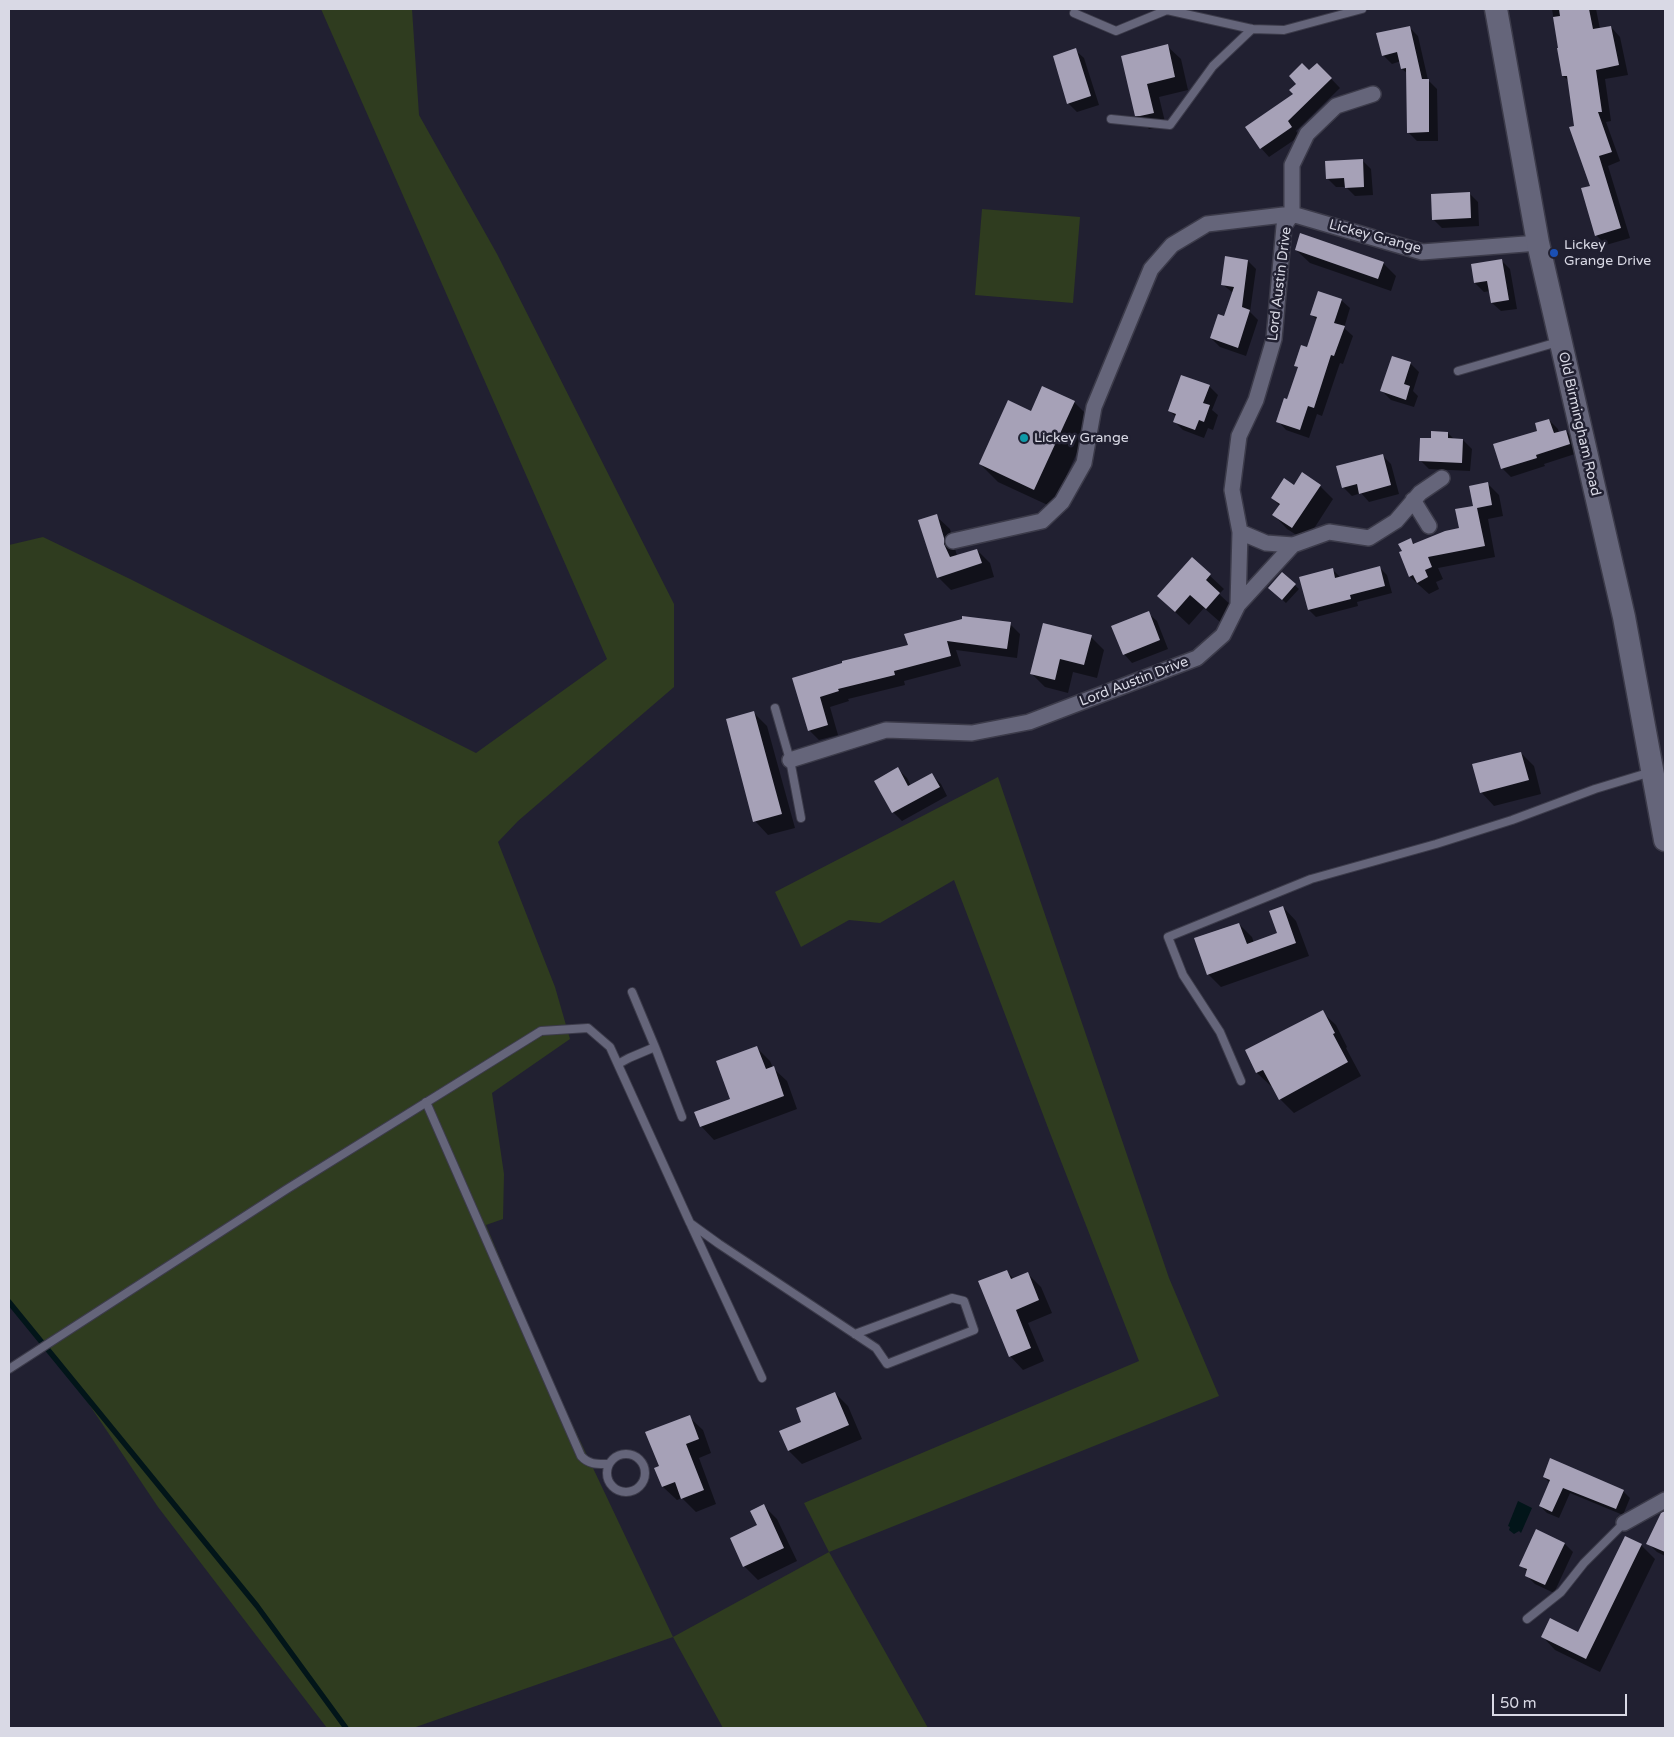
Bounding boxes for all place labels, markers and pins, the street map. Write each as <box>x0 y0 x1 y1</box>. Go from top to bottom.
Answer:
place label: Lickey Grange Drive <box>1564 237 1651 270</box>
marker: Lickey Grange Drive <box>1548 247 1560 259</box>
place label: Lickey Grange <box>1034 430 1129 446</box>
marker: Lickey Grange <box>1018 432 1030 444</box>

